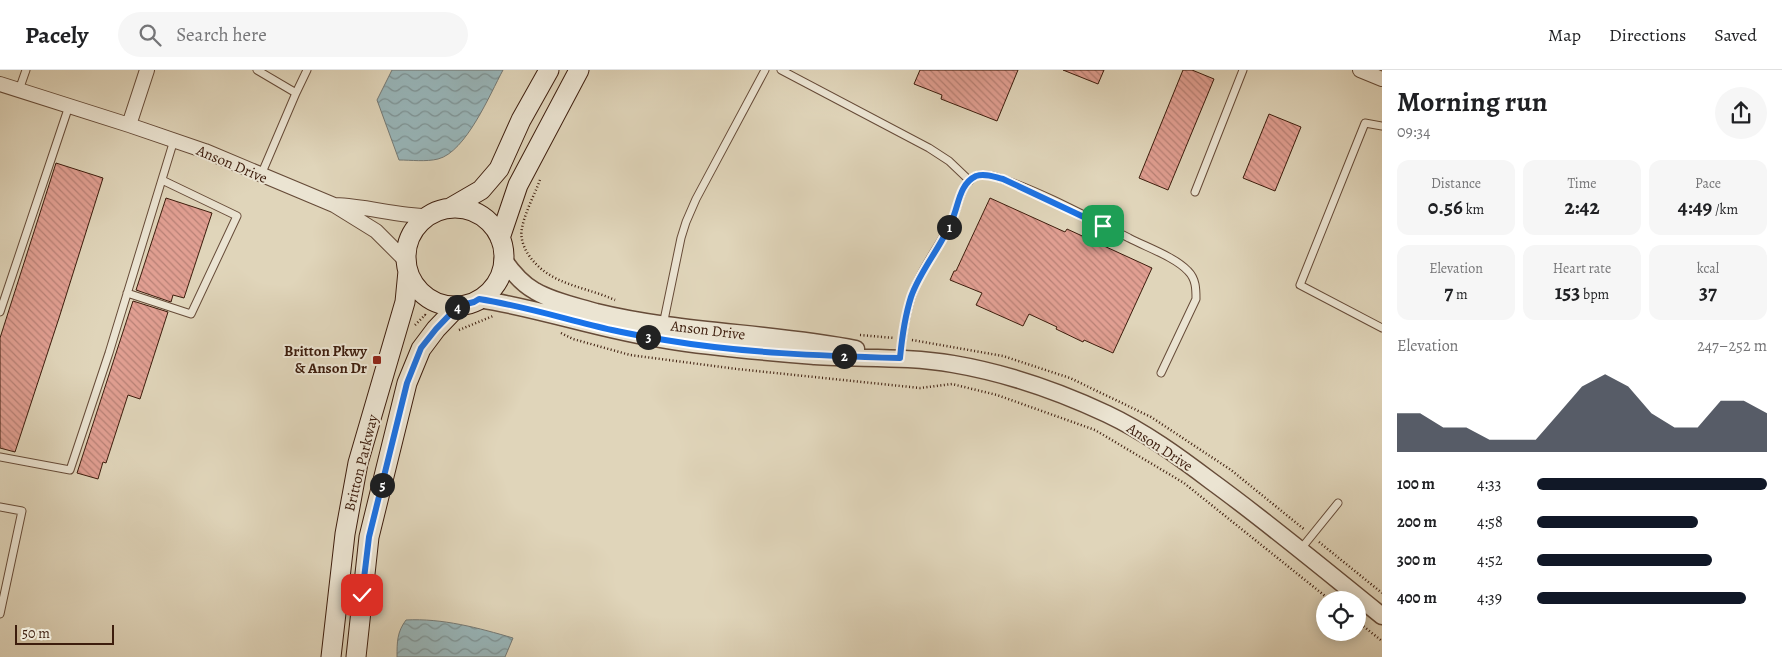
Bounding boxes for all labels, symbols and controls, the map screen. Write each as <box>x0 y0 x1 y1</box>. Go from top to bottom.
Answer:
search box <box>118 12 468 57</box>
text: Pacely <box>25 19 88 51</box>
icon: search <box>136 21 164 49</box>
text: Search here <box>176 22 267 48</box>
text: Map <box>1548 23 1581 47</box>
text: Directions <box>1609 23 1686 47</box>
text: Saved <box>1714 23 1757 47</box>
text: Morning run <box>1397 83 1547 121</box>
button: share <box>1715 87 1767 139</box>
text: 09:34 <box>1397 121 1431 143</box>
street label: Anson Drive <box>193 140 271 188</box>
text: Distance <box>1431 174 1481 193</box>
text: Time <box>1567 174 1597 193</box>
text: Pace <box>1695 174 1721 193</box>
text: 0.56 <box>1428 193 1463 221</box>
text: 2:42 <box>1564 193 1600 221</box>
text: 4:49 <box>1678 193 1712 221</box>
text: km <box>1463 200 1484 219</box>
text: /km <box>1712 200 1738 219</box>
pin <box>1082 205 1124 247</box>
icon: arrive <box>1089 212 1117 240</box>
pin: 1 <box>936 214 962 240</box>
text: 1 <box>947 218 952 237</box>
text: Elevation <box>1429 259 1483 278</box>
text: Heart rate <box>1553 259 1611 278</box>
text: kcal <box>1697 259 1719 278</box>
text: 7 <box>1444 278 1453 306</box>
text: 153 <box>1555 278 1580 306</box>
text: 37 <box>1699 278 1717 306</box>
text: m <box>1453 285 1468 304</box>
text: bpm <box>1580 285 1609 304</box>
pin: 4 <box>444 294 470 320</box>
text: 4 <box>454 298 461 317</box>
street label: Anson Drive <box>669 315 747 345</box>
pin: 3 <box>636 324 660 350</box>
text: 3 <box>645 328 652 347</box>
text: Elevation <box>1397 335 1458 357</box>
text: 247–252 m <box>1697 335 1767 357</box>
place label: Britton Pkwy & Anson Dr <box>284 341 368 378</box>
pin: 2 <box>832 344 856 368</box>
text: 2 <box>841 347 848 366</box>
marker: Britton Pkwy & Anson Dr <box>371 354 383 366</box>
street label: Britton Parkway <box>339 412 383 514</box>
street label: Anson Drive <box>1122 418 1197 476</box>
pin: 5 <box>370 472 394 498</box>
text: 100 m <box>1397 473 1435 495</box>
text: 4:33 <box>1477 473 1501 495</box>
text: 5 <box>380 476 385 495</box>
text: 200 m <box>1397 511 1437 533</box>
text: 4:58 <box>1477 511 1503 533</box>
text: 300 m <box>1397 549 1436 571</box>
text: 4:52 <box>1477 549 1503 571</box>
pin <box>341 574 383 616</box>
icon: check <box>348 581 376 609</box>
text: 400 m <box>1397 587 1437 609</box>
text: 4:39 <box>1477 587 1502 609</box>
map controls <box>1316 591 1366 641</box>
button: locate <box>1316 591 1366 641</box>
scale bar <box>15 622 114 645</box>
text: 50 m <box>22 624 50 643</box>

